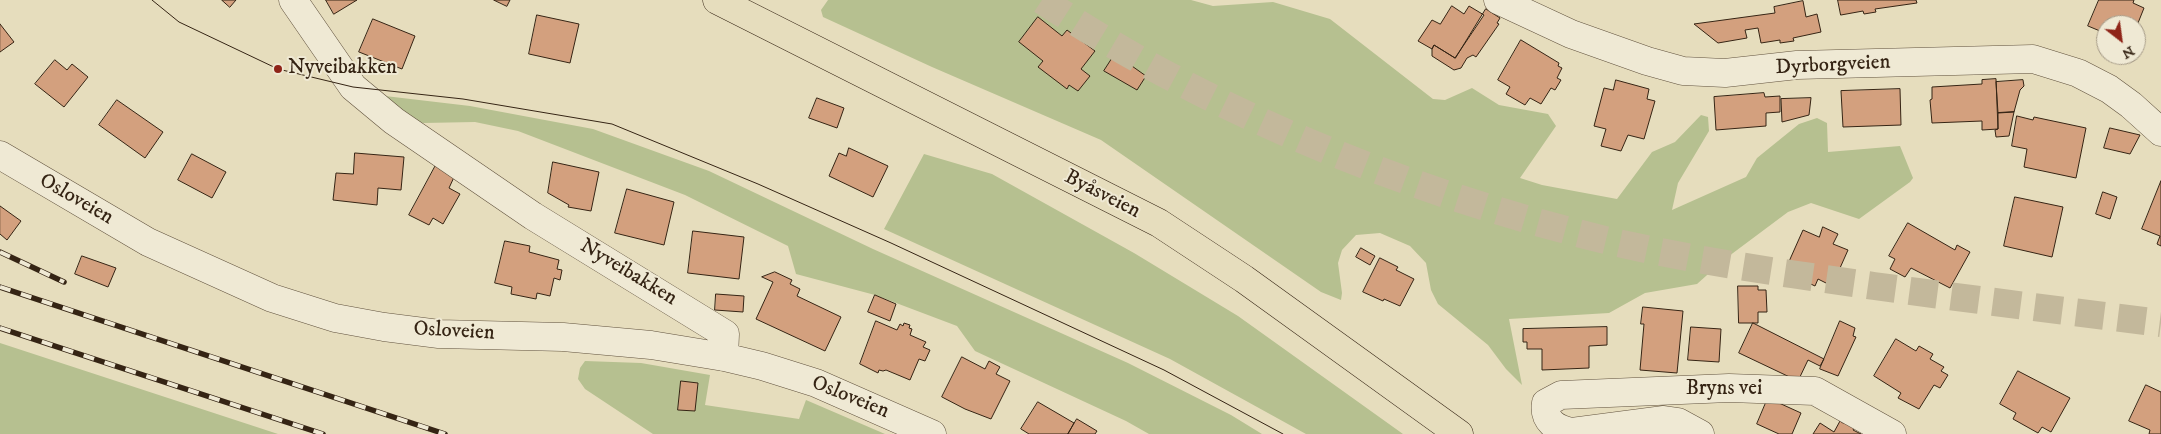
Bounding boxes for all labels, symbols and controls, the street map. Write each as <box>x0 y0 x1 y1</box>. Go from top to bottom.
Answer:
north arrow <box>2096 15 2146 65</box>
text: N <box>2119 41 2137 63</box>
street label: Dyrborgveien <box>1775 50 1891 82</box>
place label: Nyveibakken <box>288 56 397 82</box>
marker: Nyveibakken <box>272 63 284 75</box>
street label: Byåsveien <box>1060 165 1144 225</box>
street label: Osloveien <box>34 169 118 231</box>
street label: Nyveibakken <box>575 234 681 312</box>
street label: Osloveien <box>413 317 495 347</box>
street label: Osloveien <box>808 371 892 425</box>
street label: Bryns vei <box>1686 377 1762 403</box>

